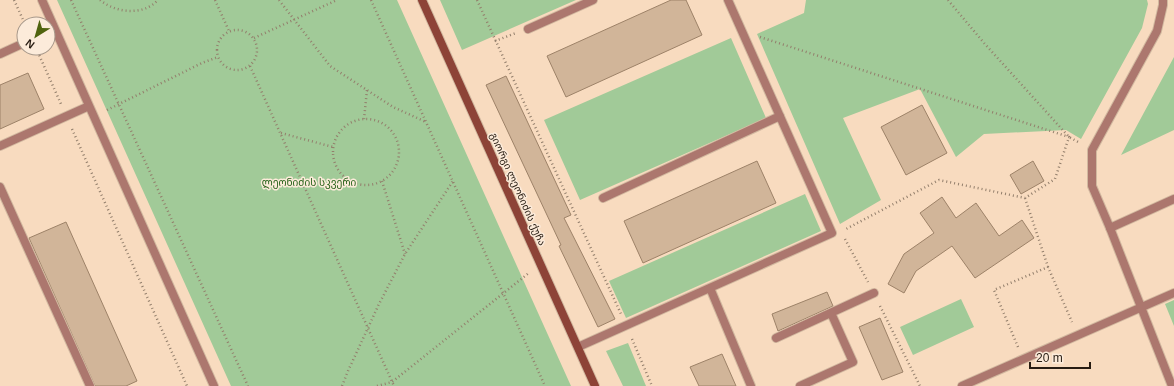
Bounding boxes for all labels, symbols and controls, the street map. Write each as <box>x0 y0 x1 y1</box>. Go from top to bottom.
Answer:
north arrow <box>16 16 56 56</box>
text: N <box>23 37 37 51</box>
street label: გიორგი ლეონიძის ქუჩა <box>487 131 548 247</box>
park label: ლეონიძის სკვერი <box>262 177 356 189</box>
scale bar <box>1030 344 1090 370</box>
text: 20 m <box>1036 351 1063 365</box>

